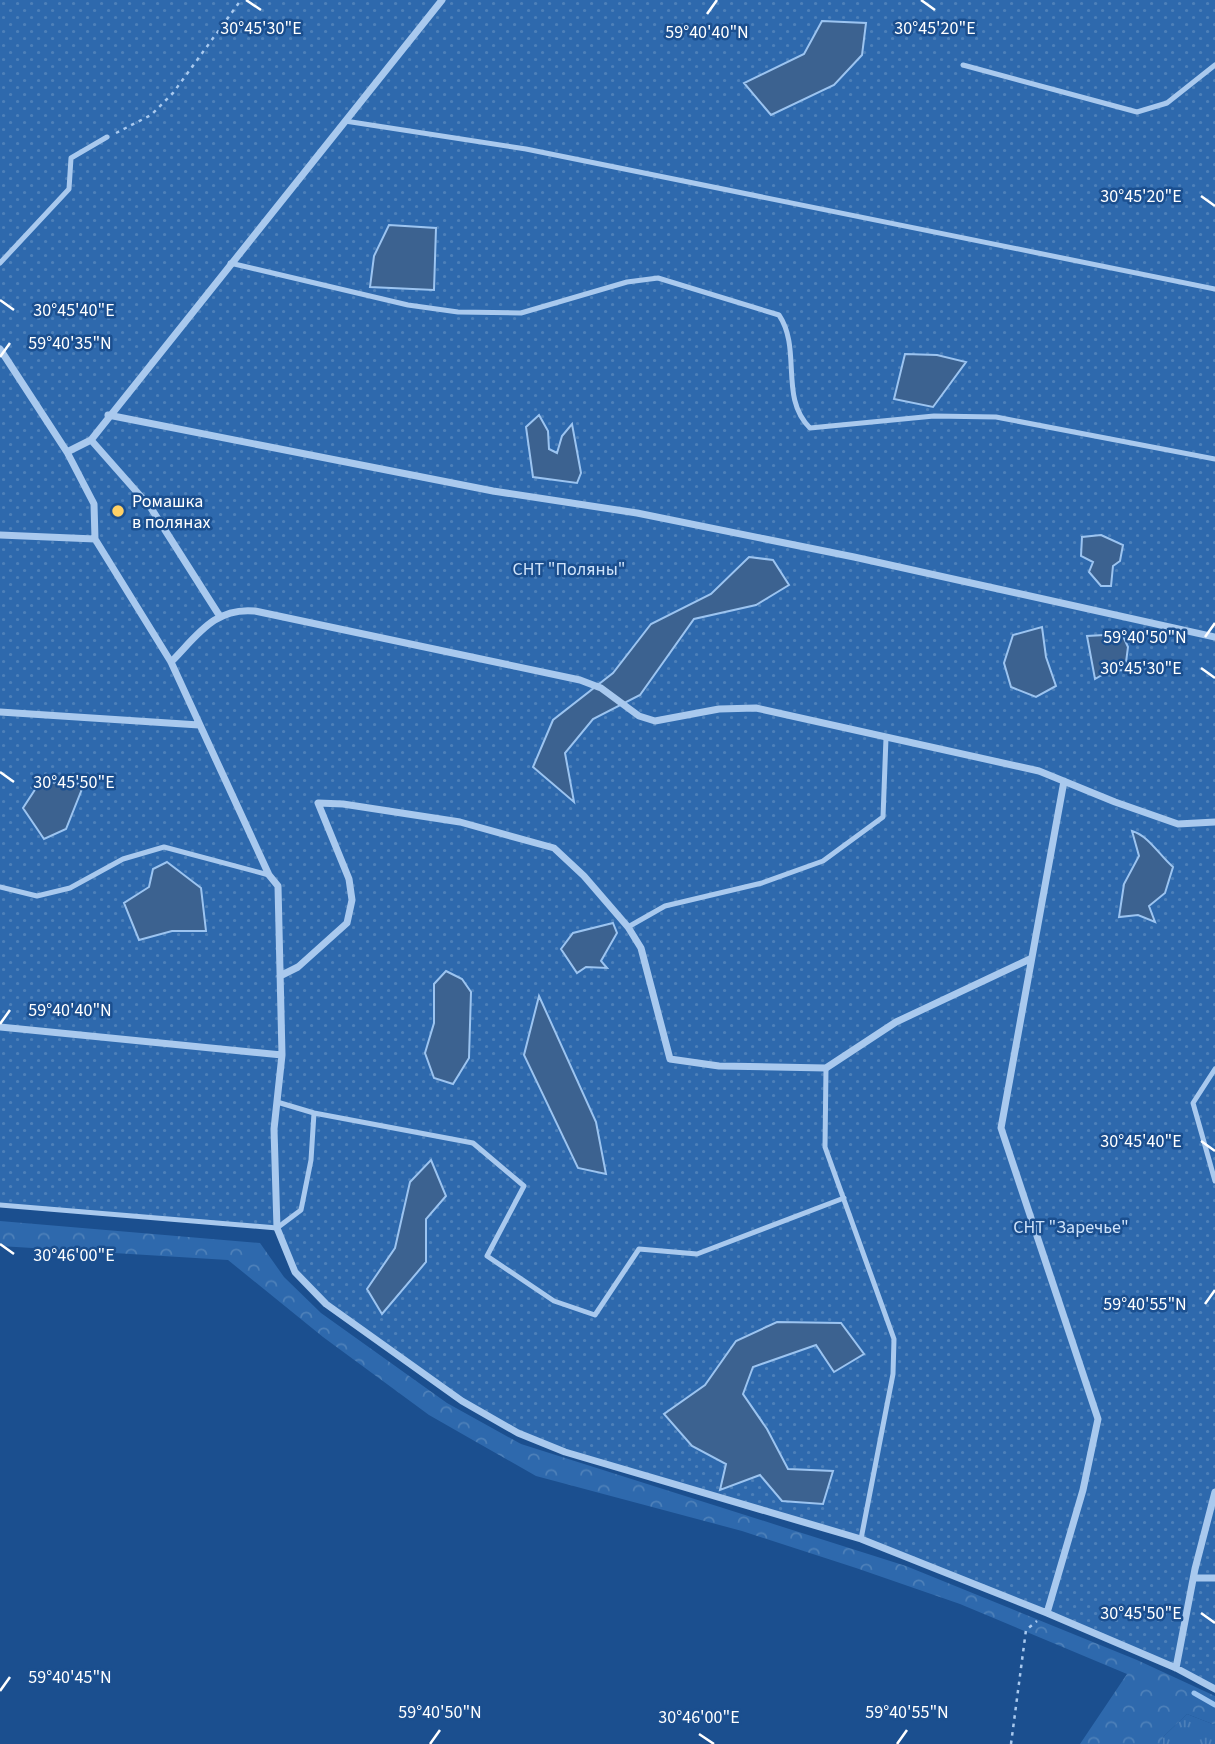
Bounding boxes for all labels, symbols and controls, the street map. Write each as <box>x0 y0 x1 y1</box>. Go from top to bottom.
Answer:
text: 30°45'30"E <box>220 16 302 41</box>
text: 30°45'20"E <box>894 16 976 41</box>
text: 59°40'40"N <box>665 20 749 45</box>
text: 30°45'20"E <box>1100 184 1182 209</box>
text: 30°45'40"E <box>33 298 115 323</box>
text: 59°40'35"N <box>28 331 112 356</box>
place label: Ромашка в полянах <box>132 489 211 535</box>
marker: Ромашка в полянах <box>110 503 126 519</box>
park label: СНТ "Поляны" <box>512 557 626 582</box>
text: 59°40'50"N <box>1103 625 1187 650</box>
text: 30°45'30"E <box>1100 656 1182 681</box>
text: 30°45'50"E <box>33 770 115 795</box>
text: 59°40'40"N <box>28 998 112 1023</box>
text: 30°45'40"E <box>1100 1129 1182 1154</box>
park label: СНТ "Заречье" <box>1013 1215 1129 1240</box>
text: 30°46'00"E <box>33 1243 115 1268</box>
text: 59°40'55"N <box>1103 1292 1187 1317</box>
text: 30°45'50"E <box>1100 1601 1182 1626</box>
text: 59°40'45"N <box>28 1665 112 1690</box>
text: 59°40'50"N <box>398 1700 482 1725</box>
text: 59°40'55"N <box>865 1700 949 1725</box>
text: 30°46'00"E <box>658 1705 740 1730</box>

